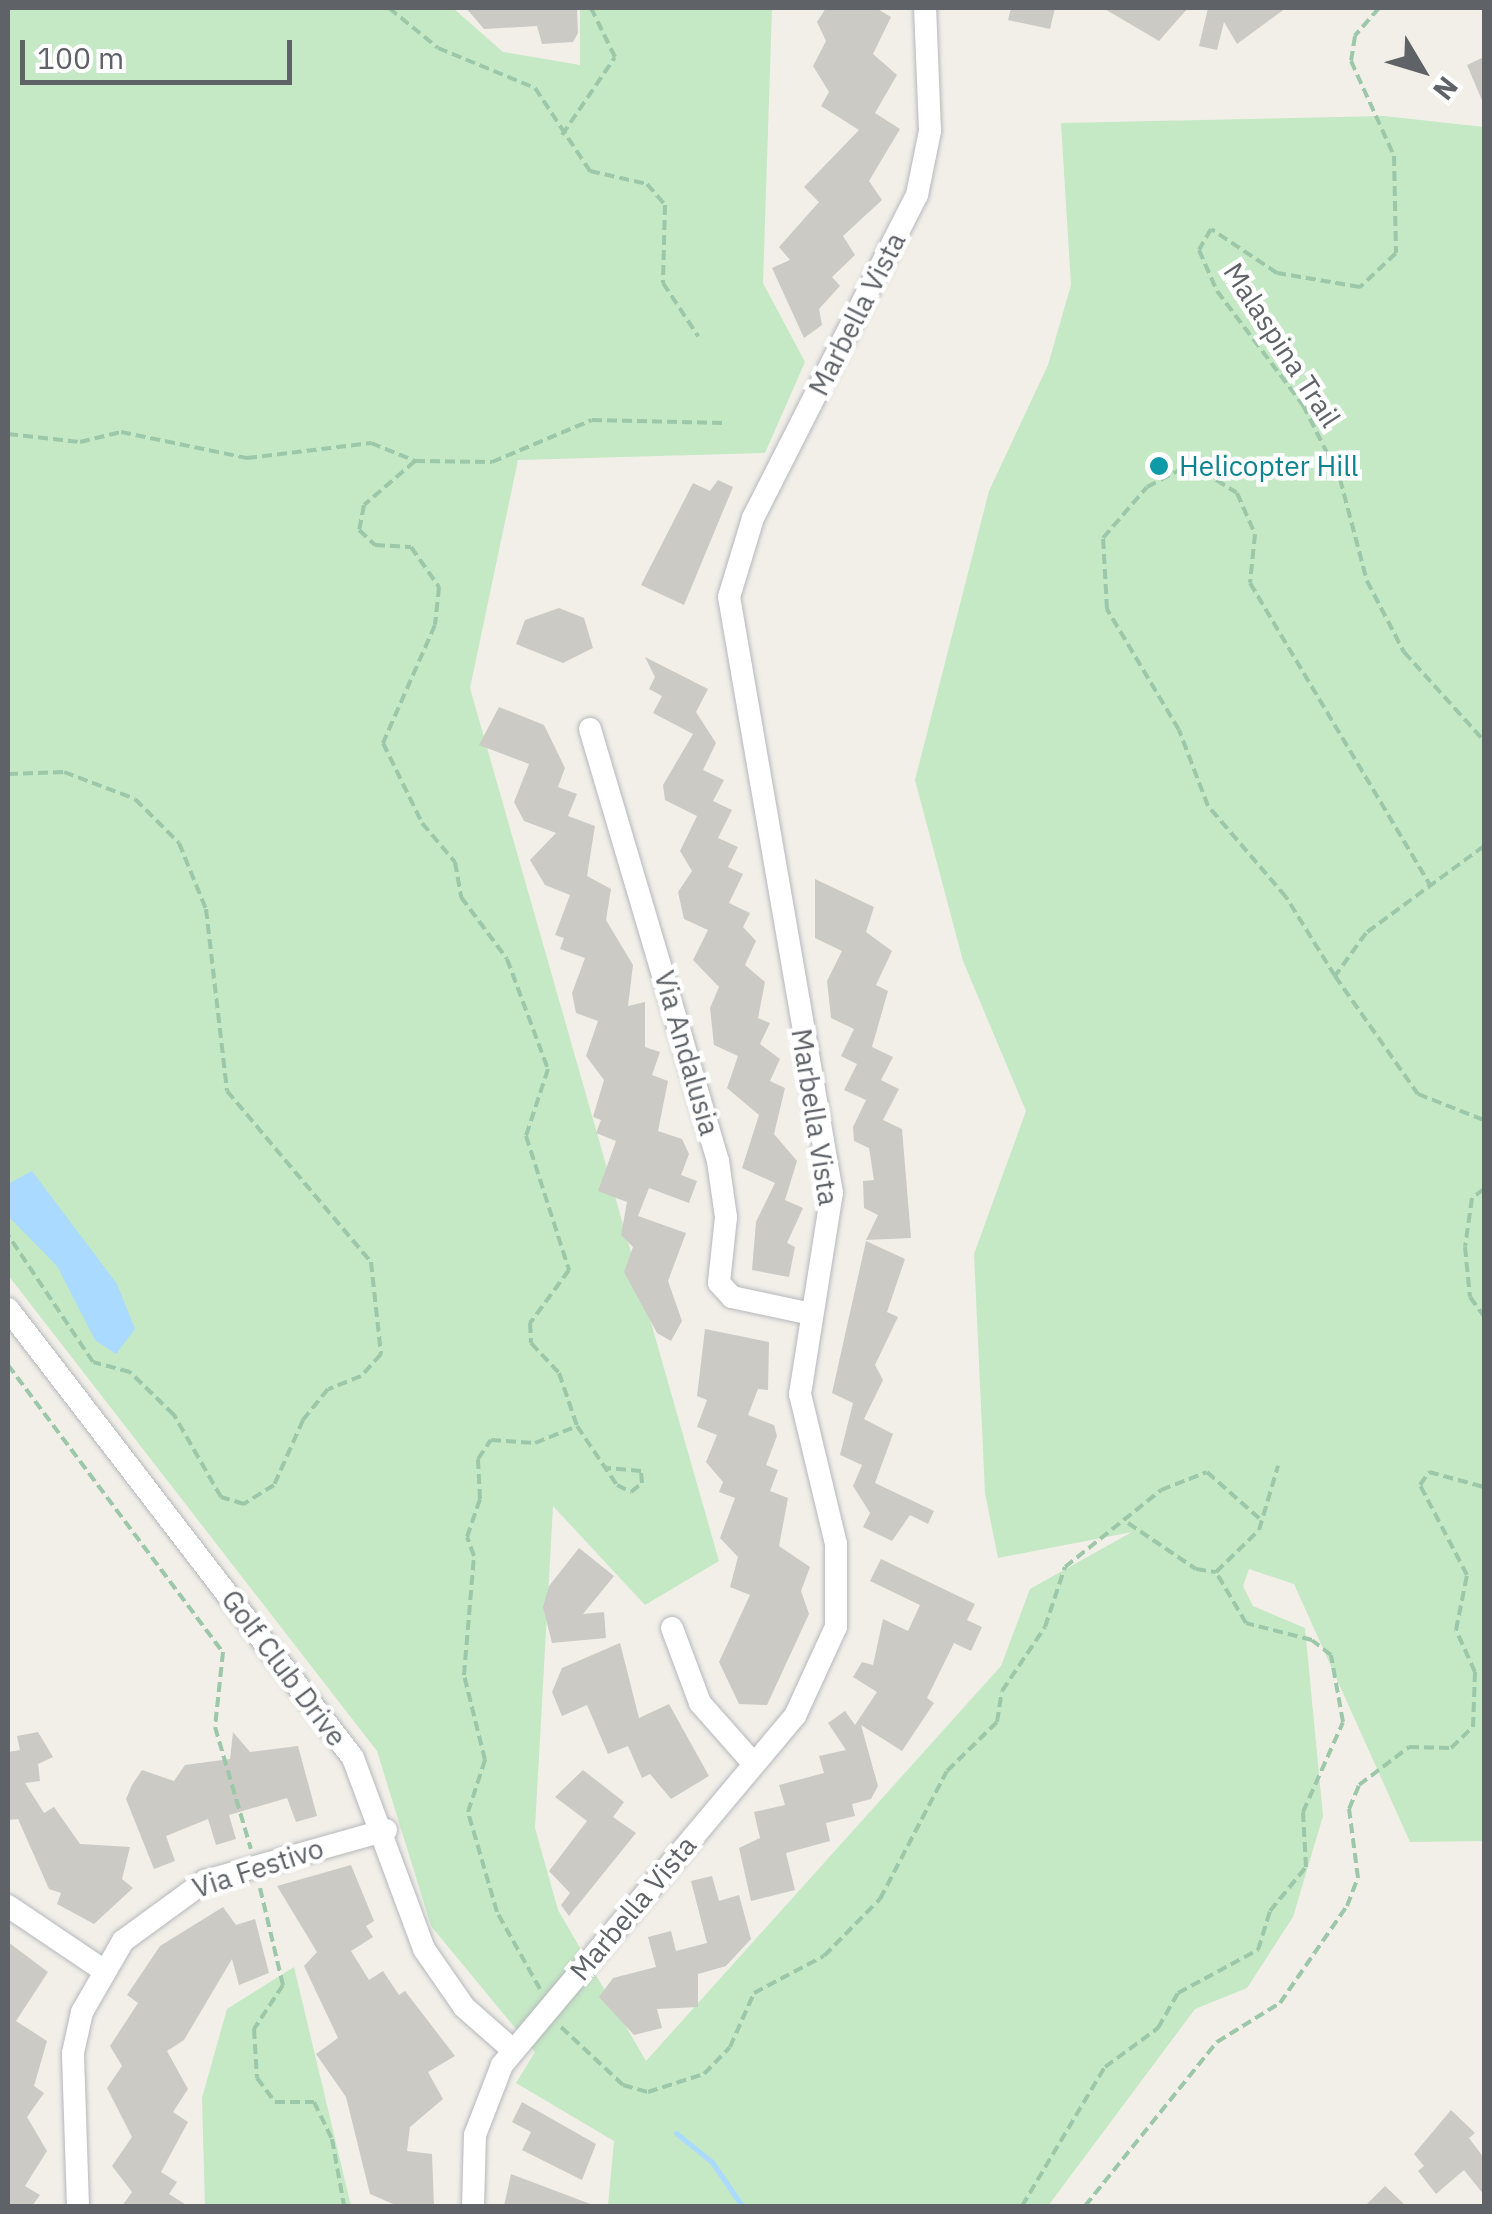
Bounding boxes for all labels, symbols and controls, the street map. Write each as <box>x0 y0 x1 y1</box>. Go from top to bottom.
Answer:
scale bar <box>25 20 298 82</box>
north arrow <box>1372 20 1472 120</box>
text: 100 m <box>37 38 124 77</box>
text: N <box>1425 69 1467 108</box>
street label: Marbella Vista <box>802 227 912 401</box>
street label: Malaspina Trail <box>1216 257 1348 433</box>
place label: Helicopter Hill <box>1179 449 1358 483</box>
marker: Helicopter Hill <box>1148 455 1170 477</box>
street label: Via Andalusia <box>647 967 727 1139</box>
street label: Marbella Vista <box>784 1026 846 1208</box>
street label: Golf Club Drive <box>214 1583 354 1753</box>
street label: Marbella Vista <box>563 1829 703 1987</box>
street label: Via Festivo <box>188 1831 328 1905</box>

